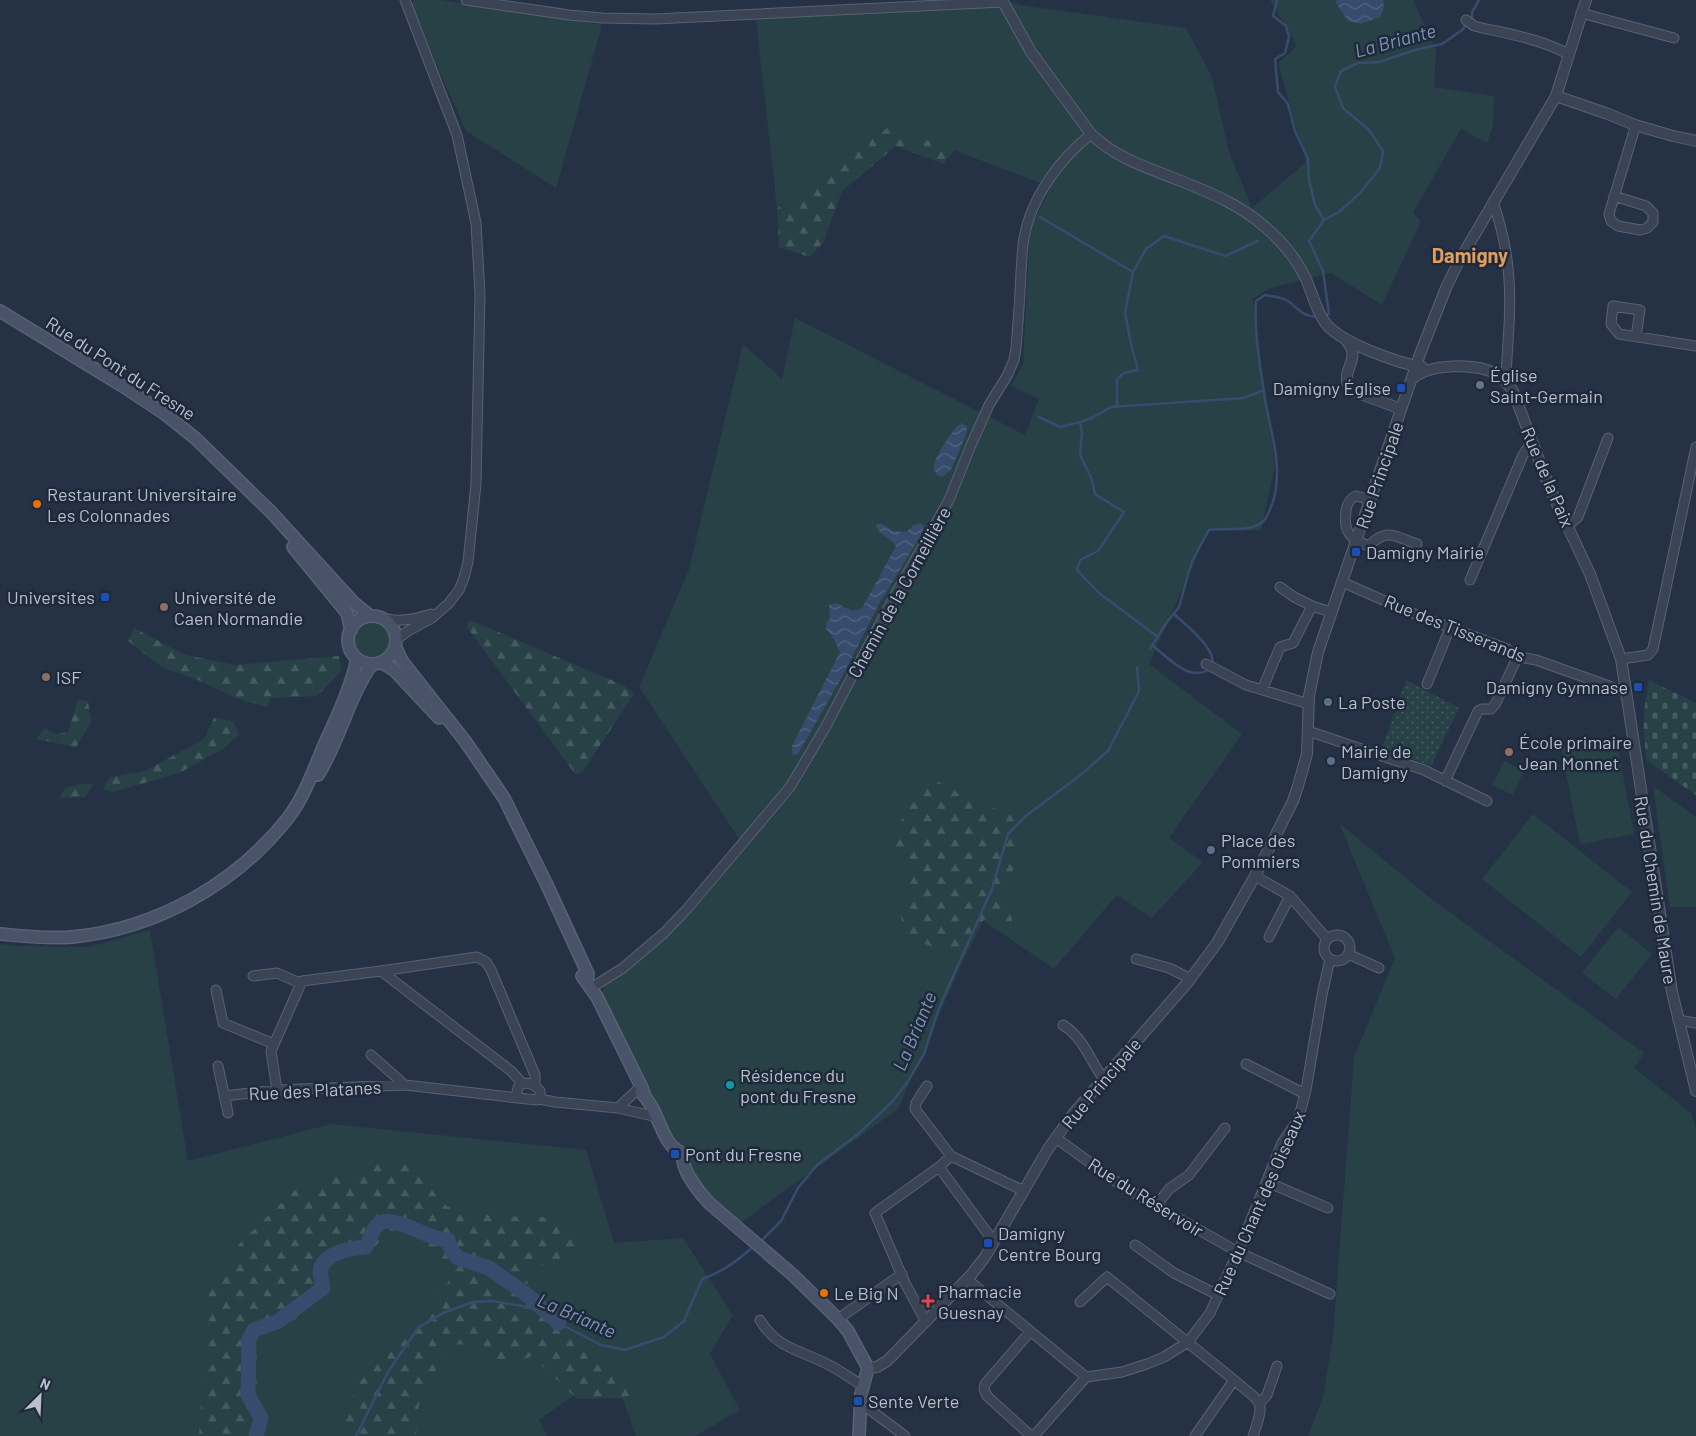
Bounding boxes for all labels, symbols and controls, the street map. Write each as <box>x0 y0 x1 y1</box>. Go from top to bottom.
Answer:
water label: La Briante <box>1352 18 1438 62</box>
district label: Damigny <box>1432 243 1508 267</box>
street label: Rue du Pont du Fresne <box>42 311 200 425</box>
place label: Église Saint-Germain <box>1490 364 1603 407</box>
place label: Damigny Église <box>1273 377 1391 399</box>
marker: Église Saint-Germain <box>1474 379 1486 391</box>
marker: Damigny Église <box>1395 382 1407 394</box>
street label: Rue Principale <box>1350 418 1408 532</box>
street label: Rue de la Paix <box>1517 424 1579 531</box>
place label: Restaurant Universitaire Les Colonnades <box>47 483 237 526</box>
marker: Restaurant Universitaire Les Colonnades <box>31 498 43 510</box>
street label: Chemin de la Corneillière <box>843 503 955 681</box>
place label: Damigny Mairie <box>1366 541 1484 563</box>
marker: Damigny Mairie <box>1350 546 1362 558</box>
place label: Universites <box>7 586 95 608</box>
place label: Université de Caen Normandie <box>174 586 303 629</box>
street label: Rue des Tisserands <box>1381 590 1529 666</box>
marker: Universites <box>99 591 111 603</box>
marker: Université de Caen Normandie <box>158 601 170 613</box>
place label: ISF <box>56 666 81 688</box>
marker: ISF <box>40 671 52 683</box>
place label: Damigny Gymnase <box>1486 676 1628 698</box>
marker: Damigny Gymnase <box>1632 681 1644 693</box>
place label: La Poste <box>1338 691 1406 713</box>
marker: La Poste <box>1322 696 1334 708</box>
place label: École primaire Jean Monnet <box>1519 731 1632 774</box>
place label: Mairie de Damigny <box>1341 740 1411 783</box>
marker: École primaire Jean Monnet <box>1503 746 1515 758</box>
marker: Mairie de Damigny <box>1325 755 1337 767</box>
street label: Rue du Chemin de Maure <box>1630 794 1682 986</box>
place label: Place des Pommiers <box>1221 829 1300 872</box>
marker: Place des Pommiers <box>1205 844 1217 856</box>
water label: La Briante <box>887 988 941 1074</box>
street label: Rue Principale <box>1057 1033 1145 1133</box>
place label: Résidence du pont du Fresne <box>740 1064 856 1107</box>
street label: Rue des Platanes <box>248 1076 382 1104</box>
marker: Résidence du pont du Fresne <box>724 1079 736 1091</box>
street label: Rue du Chant des Oiseaux <box>1208 1107 1310 1299</box>
place label: Pont du Fresne <box>685 1143 802 1165</box>
marker: Pont du Fresne <box>669 1148 681 1160</box>
street label: Rue du Réservoir <box>1084 1153 1208 1241</box>
place label: Damigny Centre Bourg <box>998 1222 1101 1265</box>
marker: Damigny Centre Bourg <box>982 1237 994 1249</box>
place label: Pharmacie Guesnay <box>938 1280 1022 1323</box>
place label: Le Big N <box>834 1282 899 1304</box>
marker: Le Big N <box>818 1287 830 1299</box>
water label: La Briante <box>534 1288 620 1343</box>
marker: Pharmacie Guesnay <box>922 1295 934 1307</box>
north arrow <box>15 1371 65 1421</box>
text: N <box>38 1374 53 1393</box>
place label: Sente Verte <box>868 1390 959 1412</box>
marker: Sente Verte <box>852 1395 864 1407</box>

